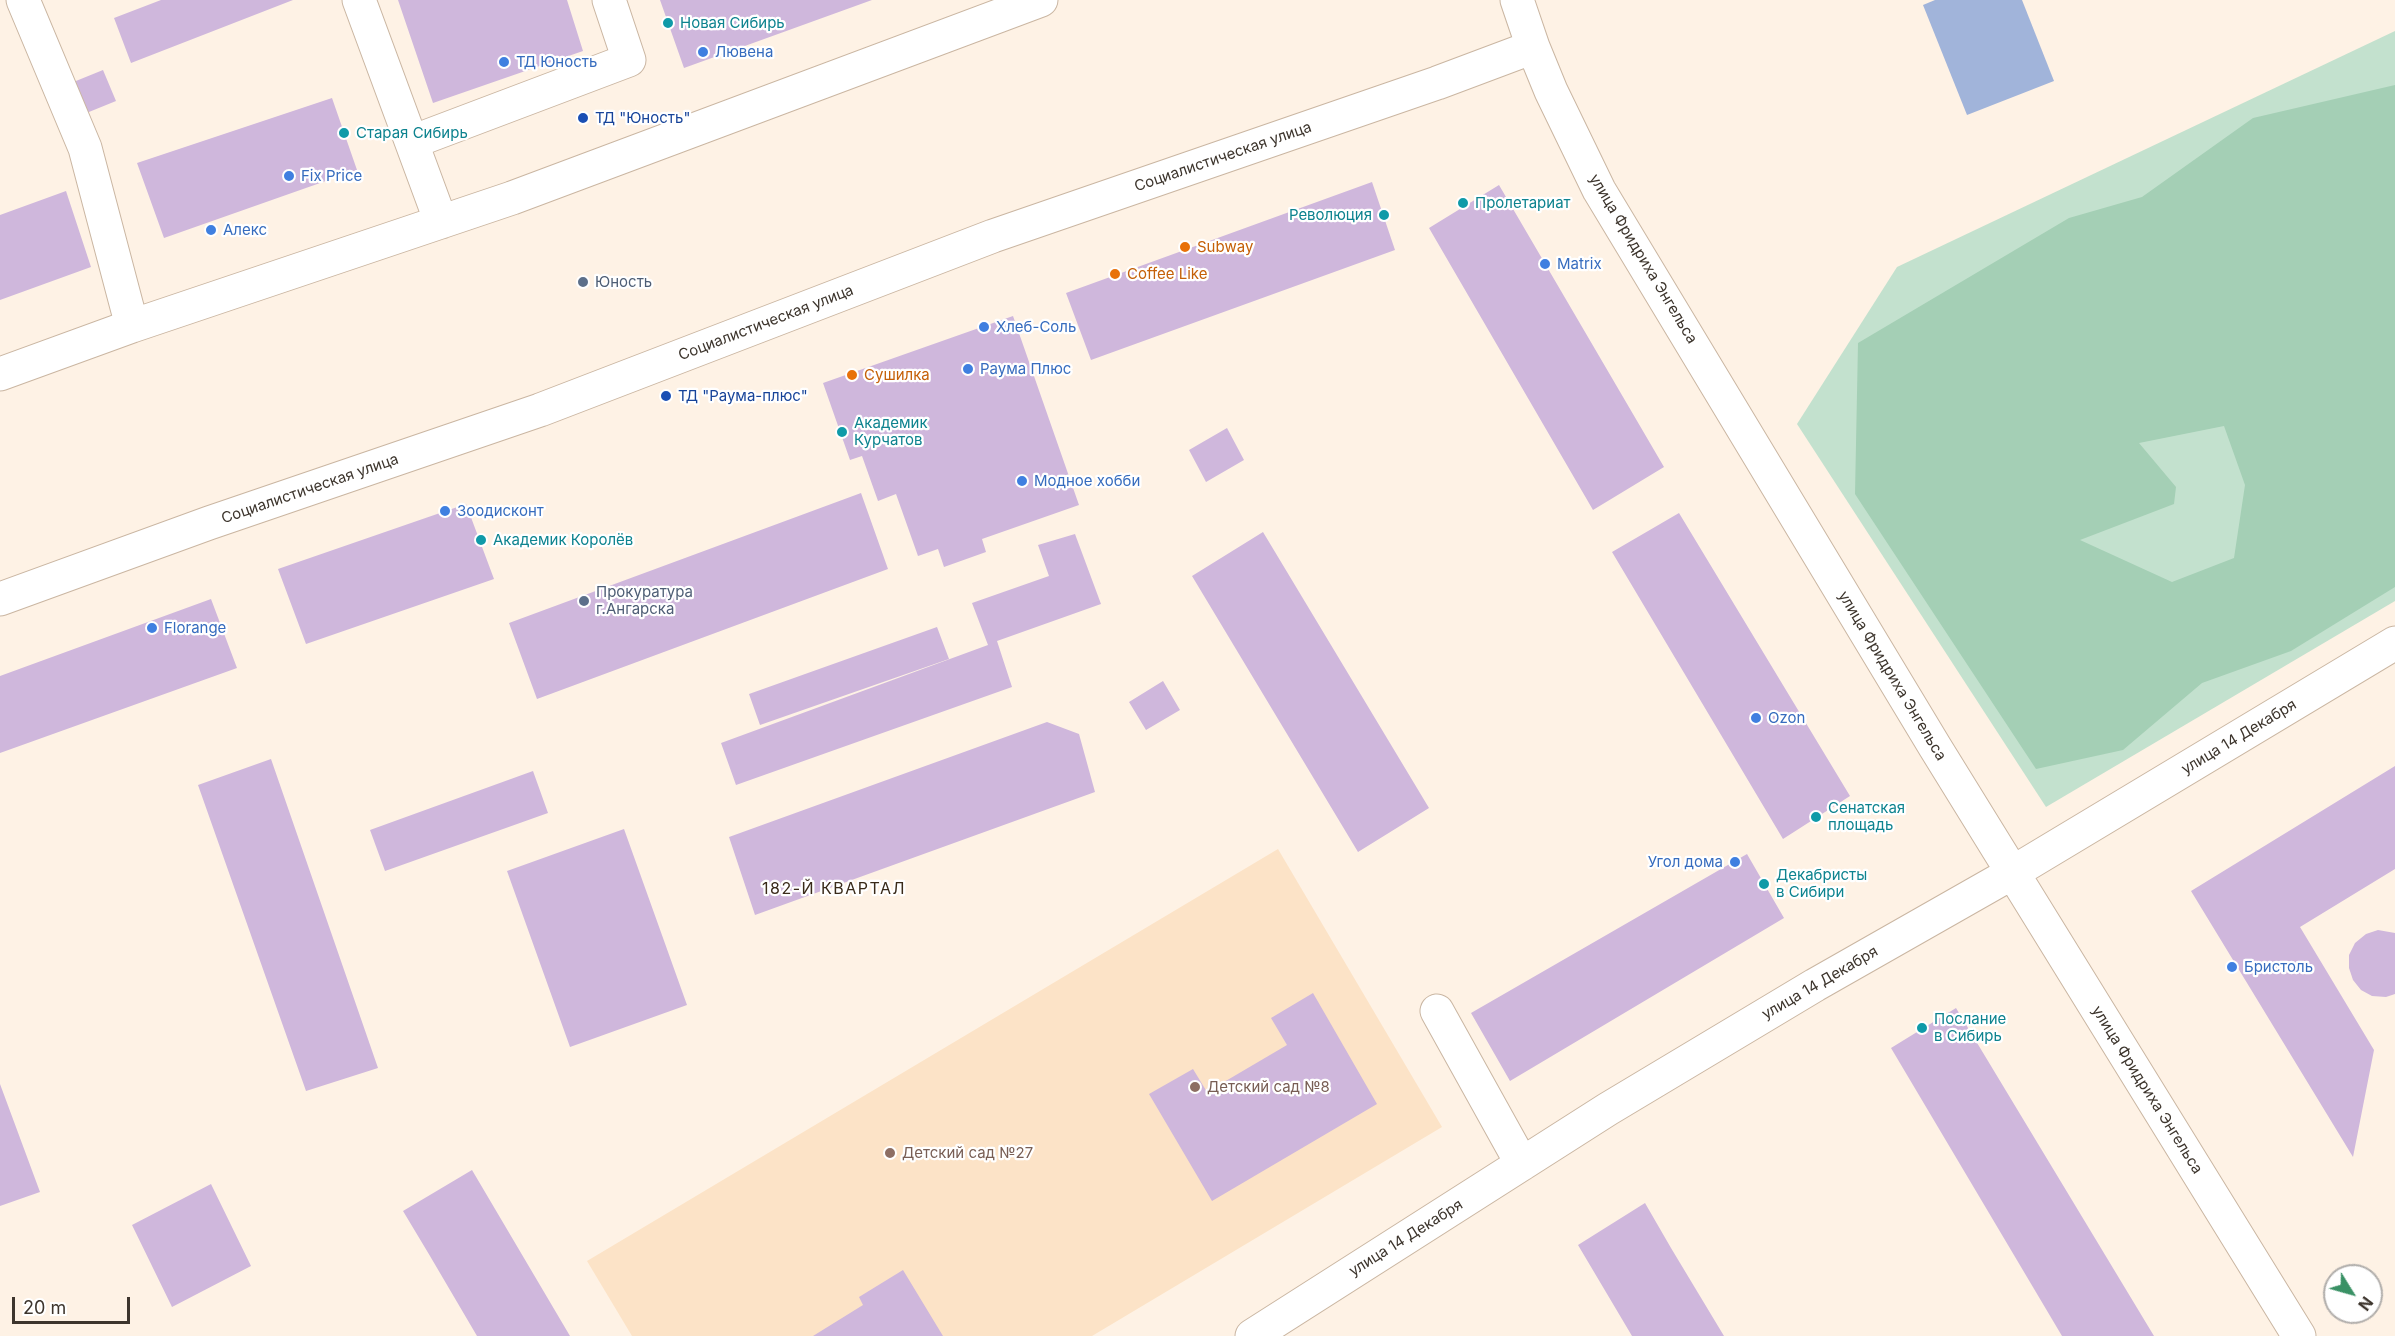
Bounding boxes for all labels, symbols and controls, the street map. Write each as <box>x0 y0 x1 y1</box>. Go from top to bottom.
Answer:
place label: Новая Сибирь <box>680 14 785 32</box>
marker: Новая Сибирь <box>661 16 675 30</box>
place label: Лювена <box>715 43 773 61</box>
marker: Лювена <box>696 45 710 59</box>
place label: ТД Юность <box>516 53 597 71</box>
marker: ТД Юность <box>497 55 511 69</box>
place label: ТД "Юность" <box>595 109 690 127</box>
marker: ТД "Юность" <box>576 111 590 125</box>
street label: Социалистическая улица <box>1132 118 1314 196</box>
place label: Старая Сибирь <box>356 124 468 142</box>
marker: Старая Сибирь <box>337 126 351 140</box>
place label: Fix Price <box>301 167 362 185</box>
marker: Fix Price <box>282 169 296 183</box>
street label: улица Фридриха Энгельса <box>1585 171 1701 347</box>
place label: Пролетариат <box>1475 194 1571 212</box>
marker: Пролетариат <box>1456 196 1470 210</box>
place label: Революция <box>1289 206 1372 224</box>
marker: Революция <box>1377 208 1391 222</box>
place label: Алекс <box>223 221 267 239</box>
marker: Алекс <box>204 223 218 237</box>
place label: Subway <box>1197 238 1253 256</box>
marker: Subway <box>1178 240 1192 254</box>
place label: Matrix <box>1557 255 1602 273</box>
marker: Matrix <box>1538 257 1552 271</box>
place label: Coffee Like <box>1127 265 1207 283</box>
marker: Coffee Like <box>1108 267 1122 281</box>
place label: Юность <box>595 273 652 291</box>
marker: Юность <box>576 275 590 289</box>
street label: Социалистическая улица <box>676 281 856 365</box>
place label: Хлеб-Соль <box>996 318 1076 336</box>
marker: Хлеб-Соль <box>977 320 991 334</box>
place label: Раума Плюс <box>980 360 1071 378</box>
marker: Раума Плюс <box>961 362 975 376</box>
place label: Сушилка <box>864 366 930 384</box>
marker: Сушилка <box>845 368 859 382</box>
place label: ТД "Раума-плюс" <box>678 387 808 405</box>
marker: ТД "Раума-плюс" <box>659 389 673 403</box>
place label: Академик Курчатов <box>854 414 928 449</box>
marker: Академик Курчатов <box>835 425 849 439</box>
street label: Социалистическая улица <box>219 450 401 528</box>
place label: Модное хобби <box>1034 472 1140 490</box>
marker: Модное хобби <box>1015 474 1029 488</box>
place label: Зоодисконт <box>457 502 544 520</box>
marker: Зоодисконт <box>438 504 452 518</box>
place label: Академик Королёв <box>493 531 633 549</box>
marker: Академик Королёв <box>474 533 488 547</box>
place label: Прокуратура г.Ангарска <box>596 583 693 618</box>
street label: улица Фридриха Энгельса <box>1834 588 1950 764</box>
marker: Прокуратура г.Ангарска <box>577 594 591 608</box>
place label: Florange <box>164 619 226 637</box>
marker: Florange <box>145 621 159 635</box>
street label: улица 14 Декабря <box>2178 696 2300 778</box>
place label: Ozon <box>1768 709 1805 727</box>
marker: Ozon <box>1749 711 1763 725</box>
place label: Сенатская площадь <box>1828 799 1905 834</box>
marker: Сенатская площадь <box>1809 810 1823 824</box>
place label: Угол дома <box>1648 853 1723 871</box>
marker: Угол дома <box>1728 855 1742 869</box>
place label: Декабристы в Сибири <box>1776 866 1867 901</box>
marker: Декабристы в Сибири <box>1757 877 1771 891</box>
district label: 182-Й КВАРТАЛ <box>762 879 906 899</box>
street label: улица 14 Декабря <box>1759 942 1881 1024</box>
place label: Бристоль <box>2244 958 2313 976</box>
marker: Бристоль <box>2225 960 2239 974</box>
street label: улица Фридриха Энгельса <box>2088 1003 2206 1177</box>
place label: Послание в Сибирь <box>1934 1010 2006 1045</box>
marker: Послание в Сибирь <box>1915 1021 1929 1035</box>
place label: Детский сад №8 <box>1207 1078 1330 1096</box>
marker: Детский сад №8 <box>1188 1080 1202 1094</box>
place label: Детский сад №27 <box>902 1144 1033 1162</box>
marker: Детский сад №27 <box>883 1146 897 1160</box>
street label: улица 14 Декабря <box>1346 1196 1466 1280</box>
north arrow <box>2323 1264 2383 1324</box>
scale bar <box>15 1285 134 1323</box>
text: N <box>2354 1293 2377 1315</box>
text: 20 m <box>23 1297 66 1318</box>

